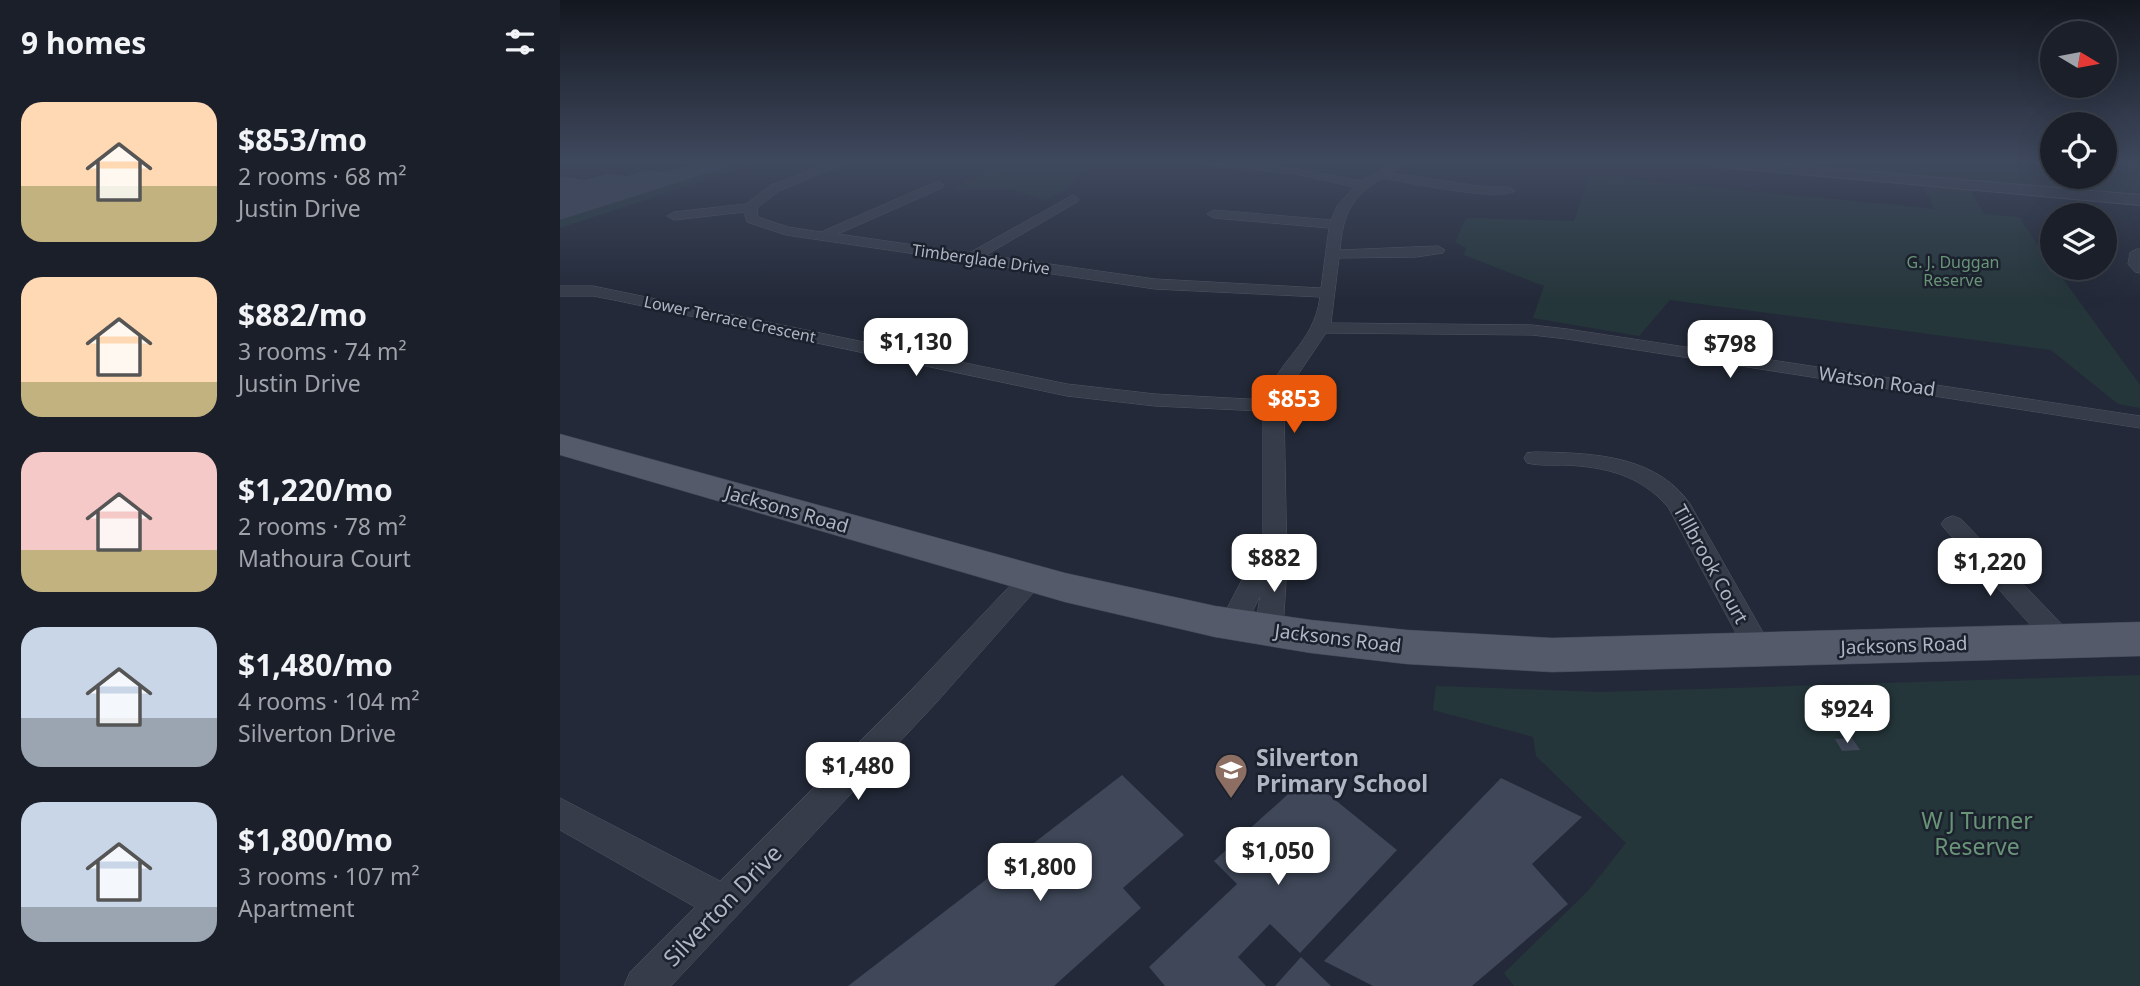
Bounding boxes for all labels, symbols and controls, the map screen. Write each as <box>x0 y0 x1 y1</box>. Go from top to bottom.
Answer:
north arrow <box>2040 21 2118 98</box>
map controls <box>2040 21 2117 280</box>
text: 9 homes <box>21 22 146 63</box>
icon: filters <box>501 23 539 61</box>
button: locate <box>2040 112 2117 189</box>
text: $853/mo <box>238 119 367 160</box>
icon: home <box>77 130 161 214</box>
text: 2 rooms · 68 m² <box>238 160 407 192</box>
text: Justin Drive <box>238 192 361 224</box>
button: layers <box>2040 203 2117 280</box>
street label: Timberglade Drive <box>911 238 1051 280</box>
park label: G. J. Duggan Reserve <box>1906 251 2000 291</box>
street label: Lower Terrace Crescent <box>642 290 818 348</box>
text: $882/mo <box>238 294 367 335</box>
icon: home <box>77 305 161 389</box>
pin: $1,130 <box>859 318 973 378</box>
pin: $798 <box>1689 320 1771 380</box>
text: $1,130 <box>880 325 952 357</box>
text: $798 <box>1704 327 1756 359</box>
text: 3 rooms · 74 m² <box>238 335 407 367</box>
street label: Watson Road <box>1817 360 1937 402</box>
text: Justin Drive <box>238 367 361 399</box>
pin: $853 <box>1253 376 1335 435</box>
text: $853 <box>1268 382 1320 414</box>
text: $1,220/mo <box>238 469 393 510</box>
street label: Jacksons Road <box>720 478 852 539</box>
icon: home <box>77 480 161 564</box>
street label: Tillbrook Court <box>1668 500 1755 628</box>
text: 2 rooms · 78 m² <box>238 510 407 542</box>
pin: $882 <box>1233 534 1315 594</box>
pin: $1,220 <box>1933 538 2047 598</box>
text: $882 <box>1248 541 1300 573</box>
text: Mathoura Court <box>238 542 411 574</box>
text: $1,220 <box>1954 545 2026 577</box>
street label: Jacksons Road <box>1271 617 1403 659</box>
street label: Jacksons Road <box>1838 630 1968 660</box>
text: $1,480/mo <box>238 644 393 685</box>
icon: home <box>77 655 161 739</box>
text: 4 rooms · 104 m² <box>238 685 420 717</box>
pin: $924 <box>1806 686 1888 745</box>
text: $924 <box>1821 692 1873 724</box>
text: Silverton Drive <box>238 717 396 749</box>
place label: Silverton Primary School <box>1256 741 1428 799</box>
pin: $1,480 <box>801 742 915 802</box>
text: $1,480 <box>822 749 894 781</box>
school or university icon: Silverton Primary School <box>1212 751 1250 800</box>
park label: W J Turner Reserve <box>1921 804 2033 862</box>
text: $1,800/mo <box>238 819 393 860</box>
pin: $1,050 <box>1221 828 1335 887</box>
icon: home <box>77 830 161 914</box>
text: $1,050 <box>1242 834 1314 866</box>
street label: Silverton Drive <box>656 837 788 973</box>
pin: $1,800 <box>983 844 1097 903</box>
text: $1,800 <box>1004 850 1076 882</box>
text: 3 rooms · 107 m² <box>238 860 420 892</box>
text: Apartment <box>238 892 355 924</box>

